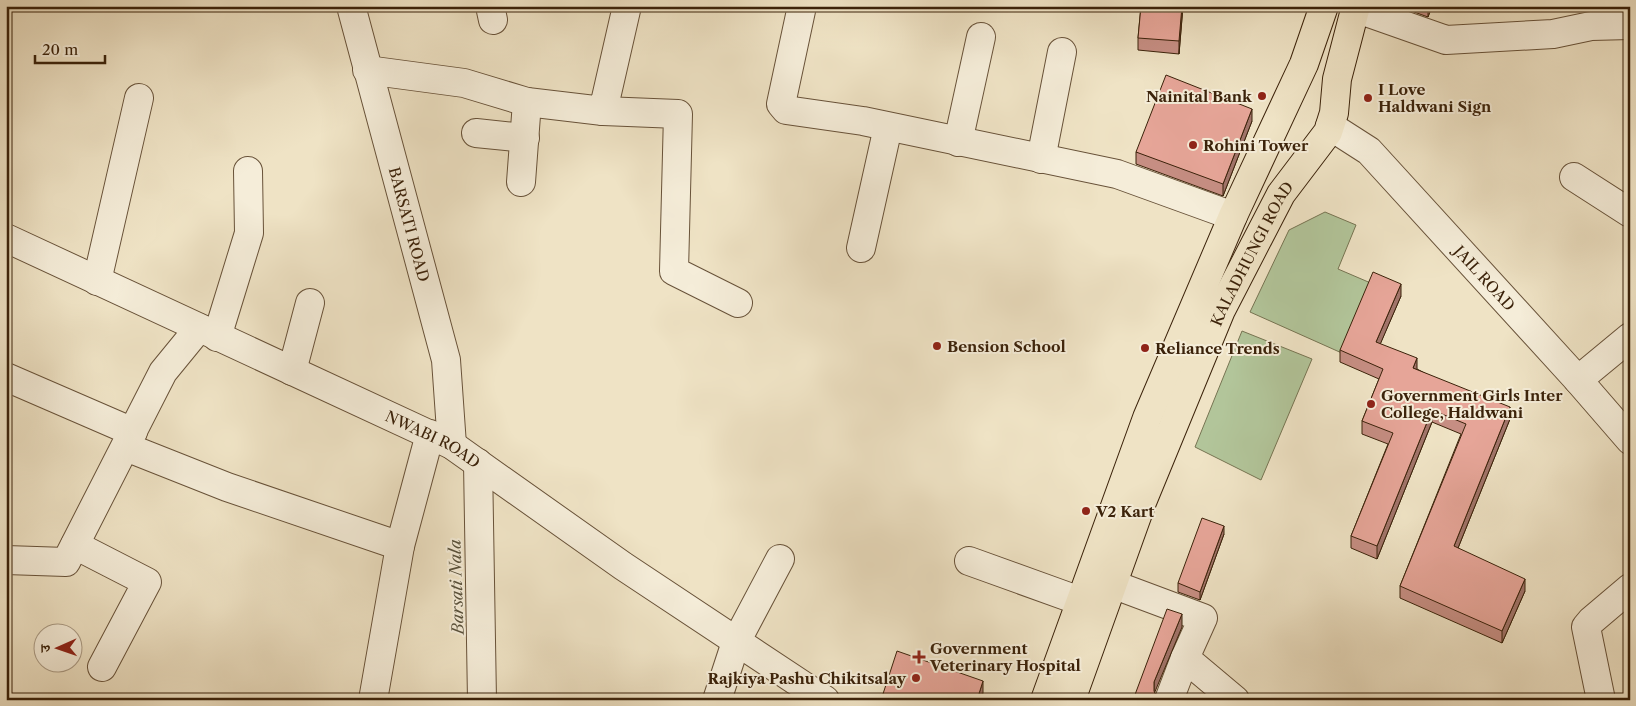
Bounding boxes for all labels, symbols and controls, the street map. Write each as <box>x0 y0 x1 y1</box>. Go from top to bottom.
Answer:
scale bar <box>35 32 105 64</box>
text: 20 m <box>42 40 78 59</box>
place label: I Love Haldwani Sign <box>1378 80 1492 116</box>
place label: Nainital Bank <box>1146 87 1253 106</box>
marker: Nainital Bank <box>1256 90 1268 102</box>
marker: I Love Haldwani Sign <box>1362 92 1374 104</box>
place label: Rohini Tower <box>1203 136 1309 155</box>
marker: Rohini Tower <box>1187 139 1199 151</box>
street label: BARSATI ROAD <box>385 165 434 284</box>
street label: KALADHUNGI ROAD <box>1206 177 1297 329</box>
street label: JAIL ROAD <box>1449 240 1519 314</box>
place label: Bension School <box>947 337 1066 356</box>
place label: Reliance Trends <box>1155 339 1280 358</box>
marker: Bension School <box>931 340 943 352</box>
marker: Reliance Trends <box>1139 342 1151 354</box>
place label: Government Girls Inter College, Haldwani <box>1381 386 1563 422</box>
marker: Government Girls Inter College, Haldwani <box>1365 398 1377 410</box>
street label: NWABI ROAD <box>383 406 484 472</box>
place label: V2 Kart <box>1095 502 1154 521</box>
marker: V2 Kart <box>1080 505 1092 517</box>
water label: Barsati Nala <box>444 539 468 637</box>
north arrow <box>32 624 82 674</box>
place label: Government Veterinary Hospital <box>929 639 1081 675</box>
text: उ <box>36 644 54 653</box>
marker: Government Veterinary Hospital <box>912 650 926 664</box>
place label: Rajkiya Pashu Chikitsalay <box>708 669 907 688</box>
marker: Rajkiya Pashu Chikitsalay <box>910 672 922 684</box>

